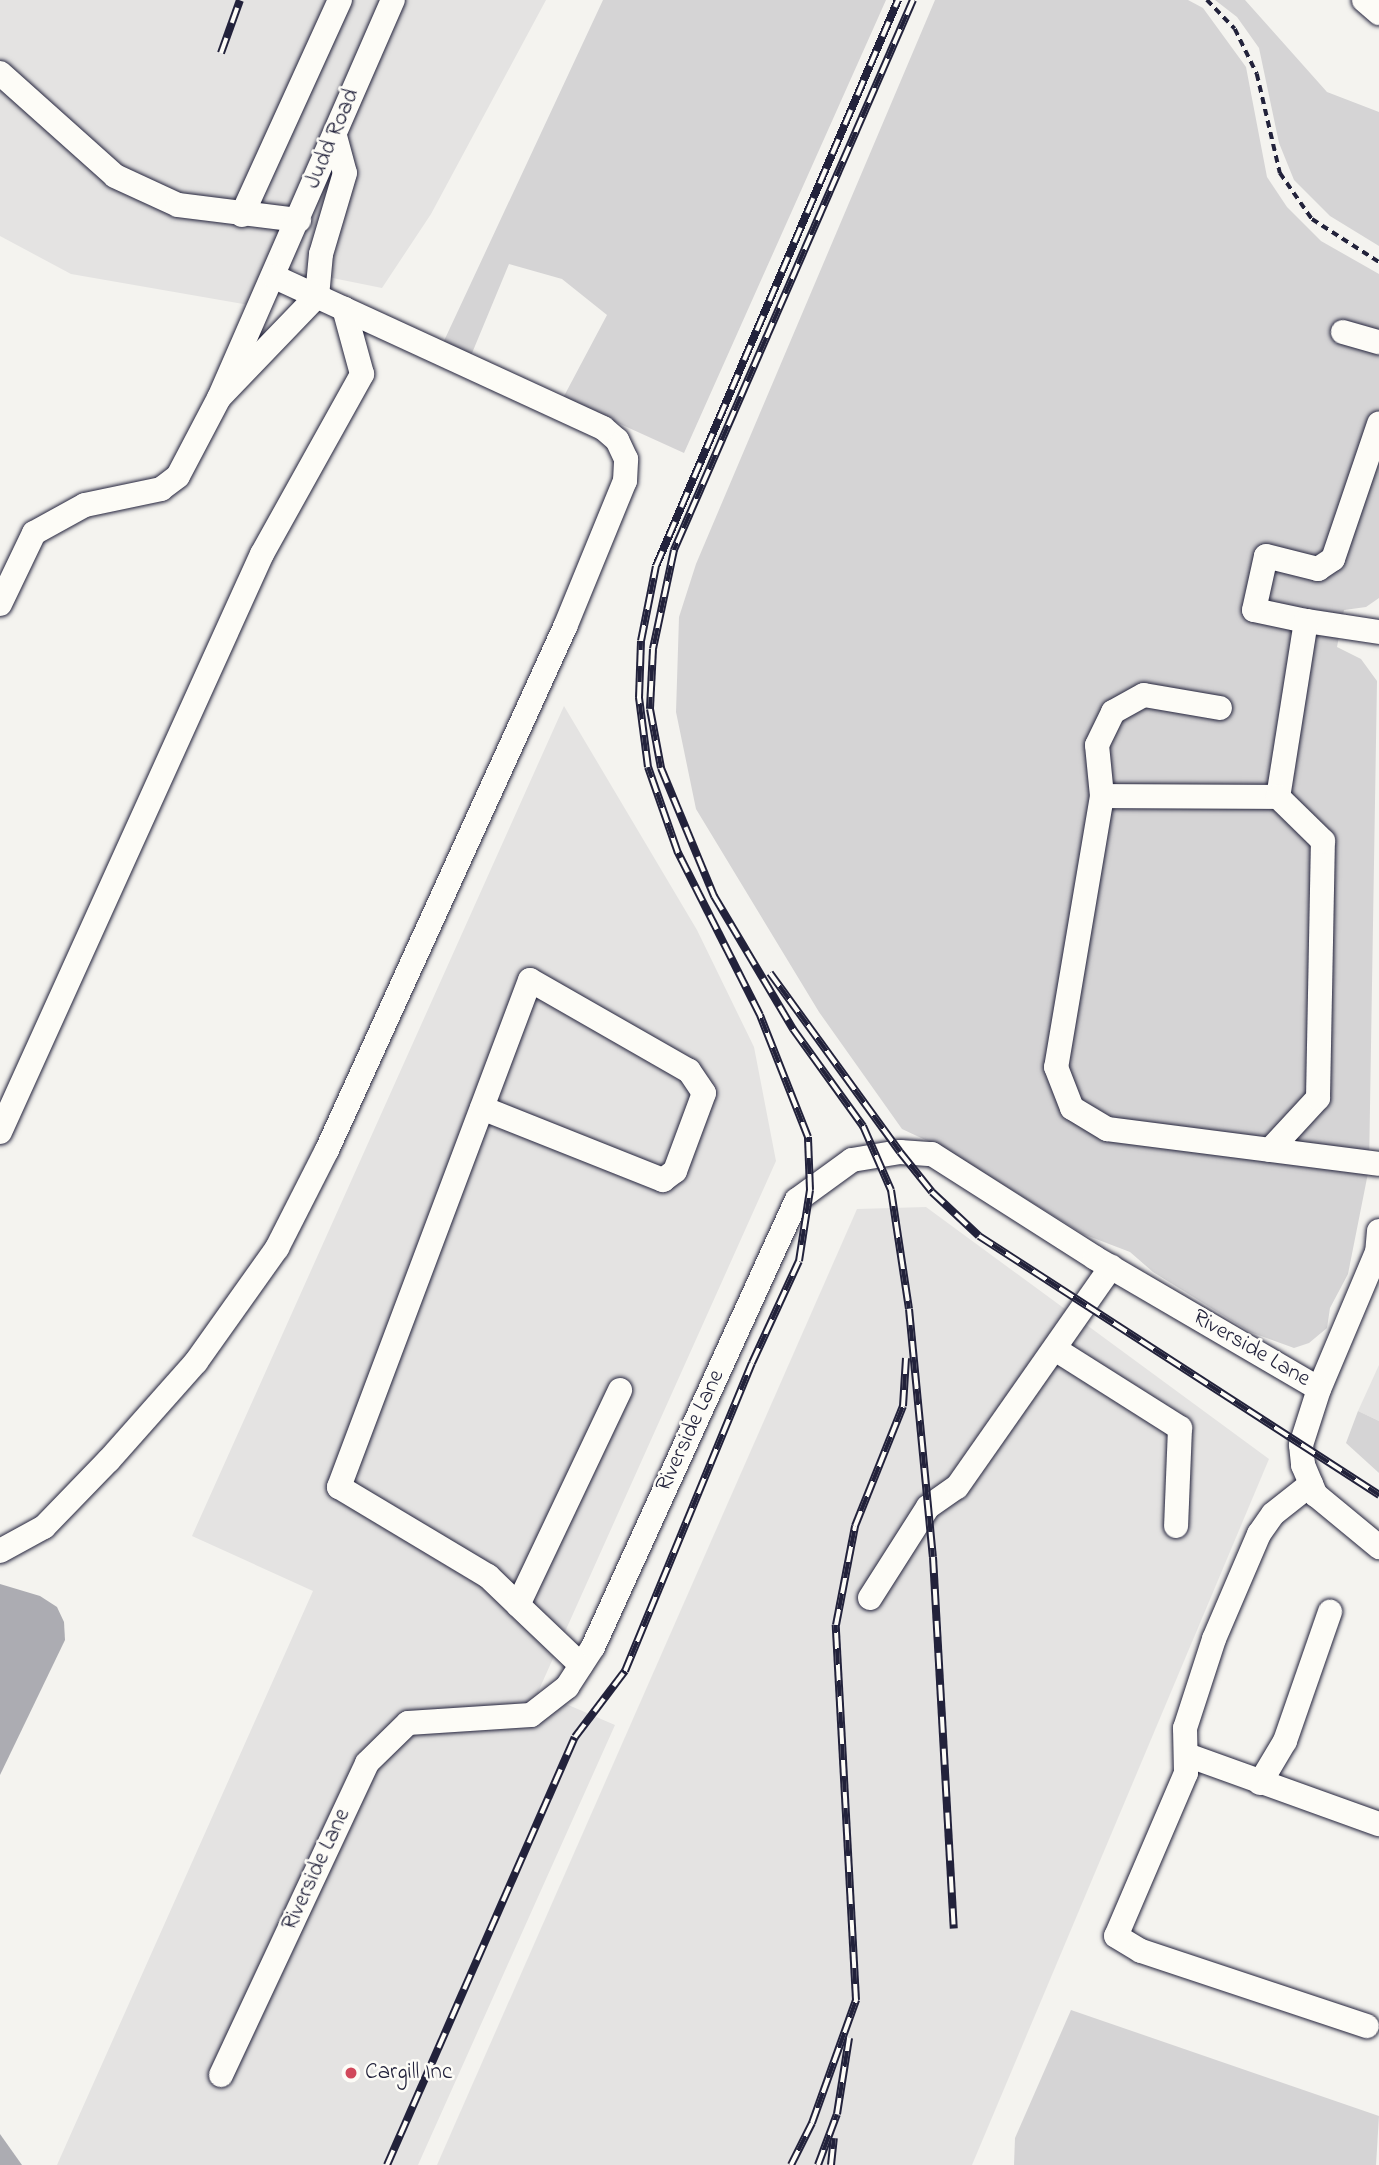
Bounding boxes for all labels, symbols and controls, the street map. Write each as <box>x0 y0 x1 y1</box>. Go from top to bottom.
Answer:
street label: Judd Road <box>300 85 366 193</box>
street label: Riverside Lane <box>1187 1304 1315 1394</box>
street label: Riverside Lane <box>651 1366 731 1496</box>
street label: Riverside Lane <box>277 1805 357 1935</box>
place label: Cargill Inc <box>365 2059 452 2087</box>
marker: Cargill Inc <box>343 2065 359 2081</box>

